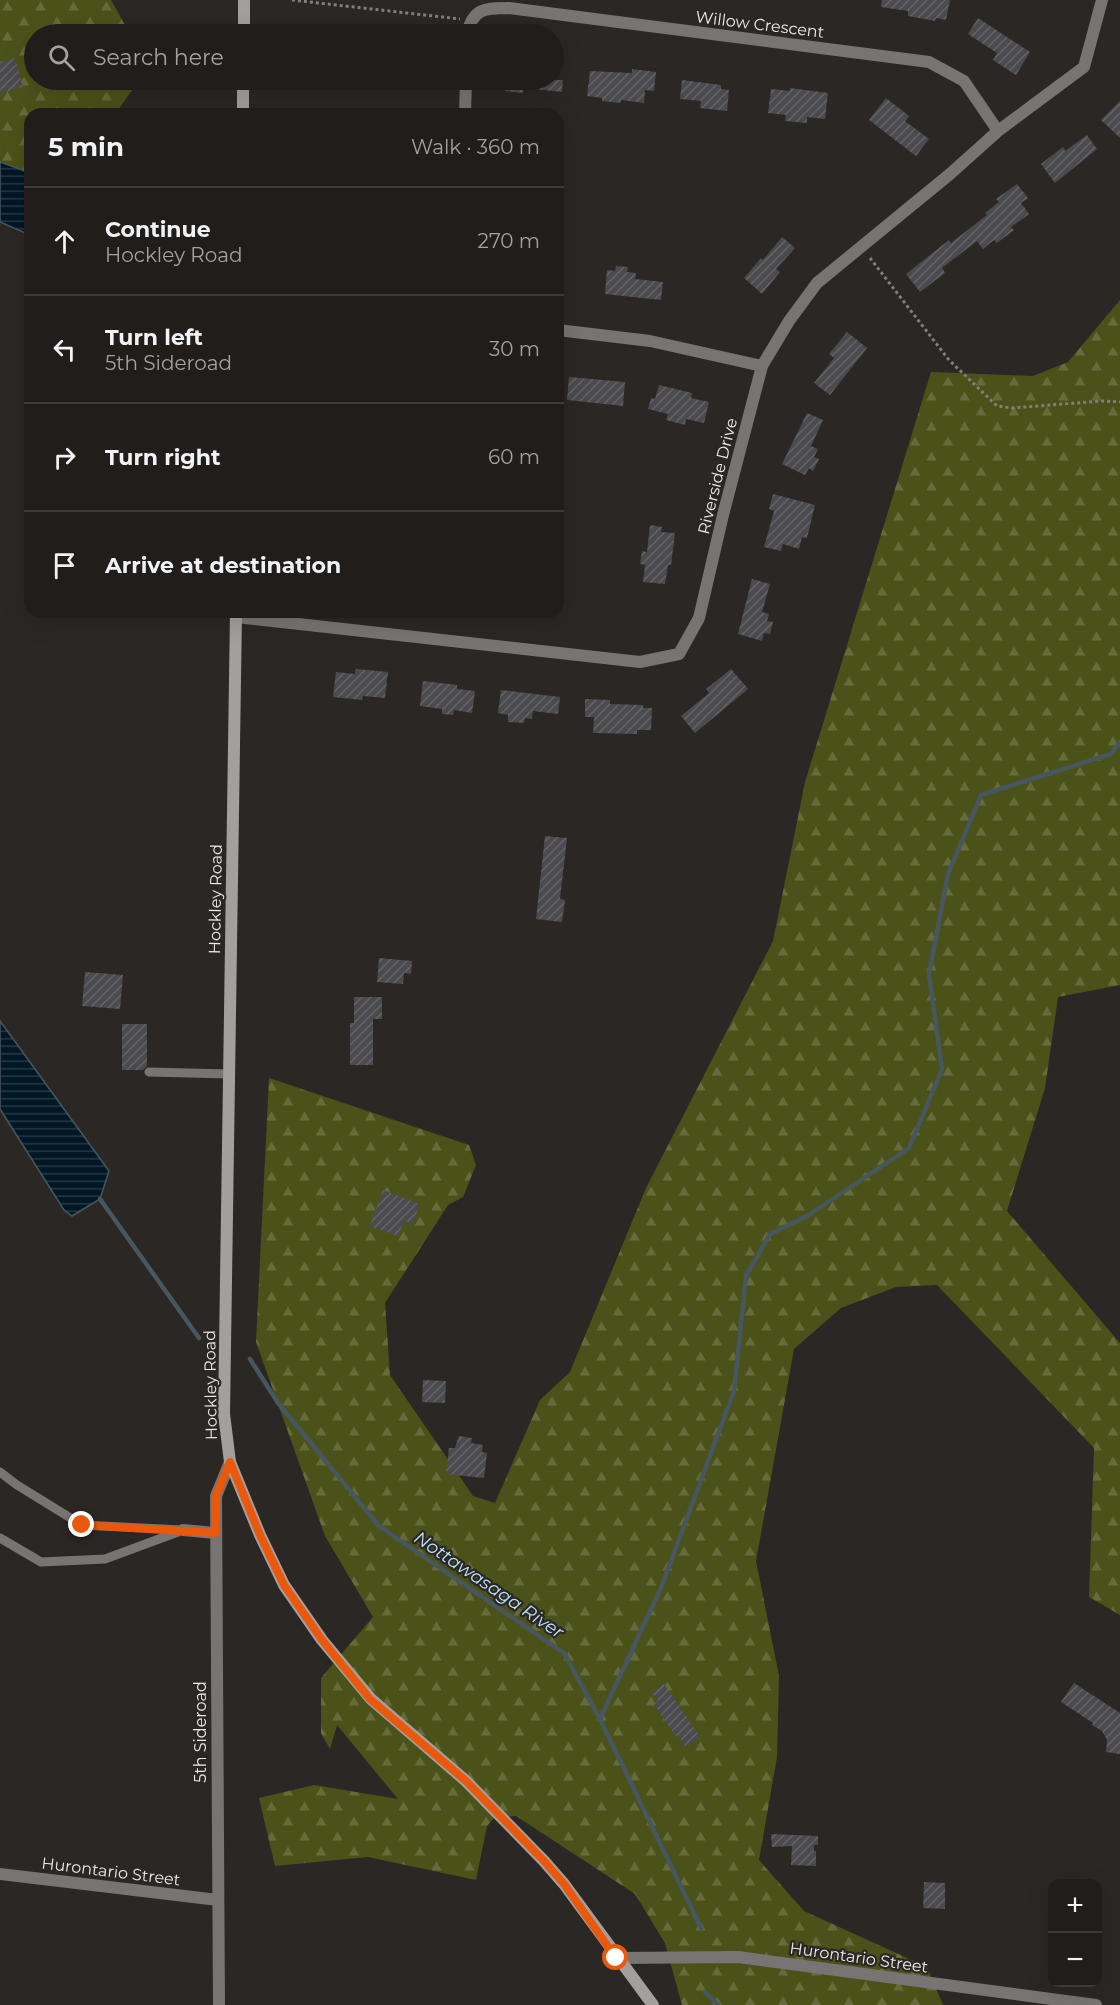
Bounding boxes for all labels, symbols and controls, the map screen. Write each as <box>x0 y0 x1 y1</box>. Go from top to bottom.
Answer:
street label: Willow Crescent <box>695 7 826 42</box>
search box <box>24 24 564 90</box>
icon: search <box>45 41 78 74</box>
text: Search here <box>93 44 224 71</box>
text: 5 min <box>48 131 124 163</box>
text: Walk · 360 m <box>411 135 540 159</box>
text: Continue <box>105 216 211 243</box>
icon: ahead <box>48 225 81 258</box>
text: 270 m <box>478 229 540 253</box>
text: Hockley Road <box>105 243 243 267</box>
text: Turn left <box>105 324 203 351</box>
icon: left <box>48 333 81 366</box>
text: 30 m <box>489 337 540 361</box>
text: 5th Sideroad <box>105 351 232 375</box>
street label: Riverside Drive <box>694 416 741 536</box>
icon: right <box>48 441 81 474</box>
text: Turn right <box>105 444 220 471</box>
text: 60 m <box>488 445 540 469</box>
icon: arrive <box>48 549 81 582</box>
text: Arrive at destination <box>105 552 341 579</box>
street label: Hockley Road <box>205 844 226 954</box>
street label: Hockley Road <box>200 1330 221 1440</box>
route end <box>68 1511 94 1537</box>
water label: Nottawasaga River <box>410 1527 569 1644</box>
street label: 5th Sideroad <box>191 1681 210 1783</box>
street label: Hurontario Street <box>40 1854 182 1889</box>
map controls <box>1048 1879 1102 1987</box>
button: + <box>1048 1879 1102 1933</box>
button: − <box>1048 1933 1102 1987</box>
street label: Hurontario Street <box>788 1938 930 1977</box>
route start <box>602 1944 628 1970</box>

